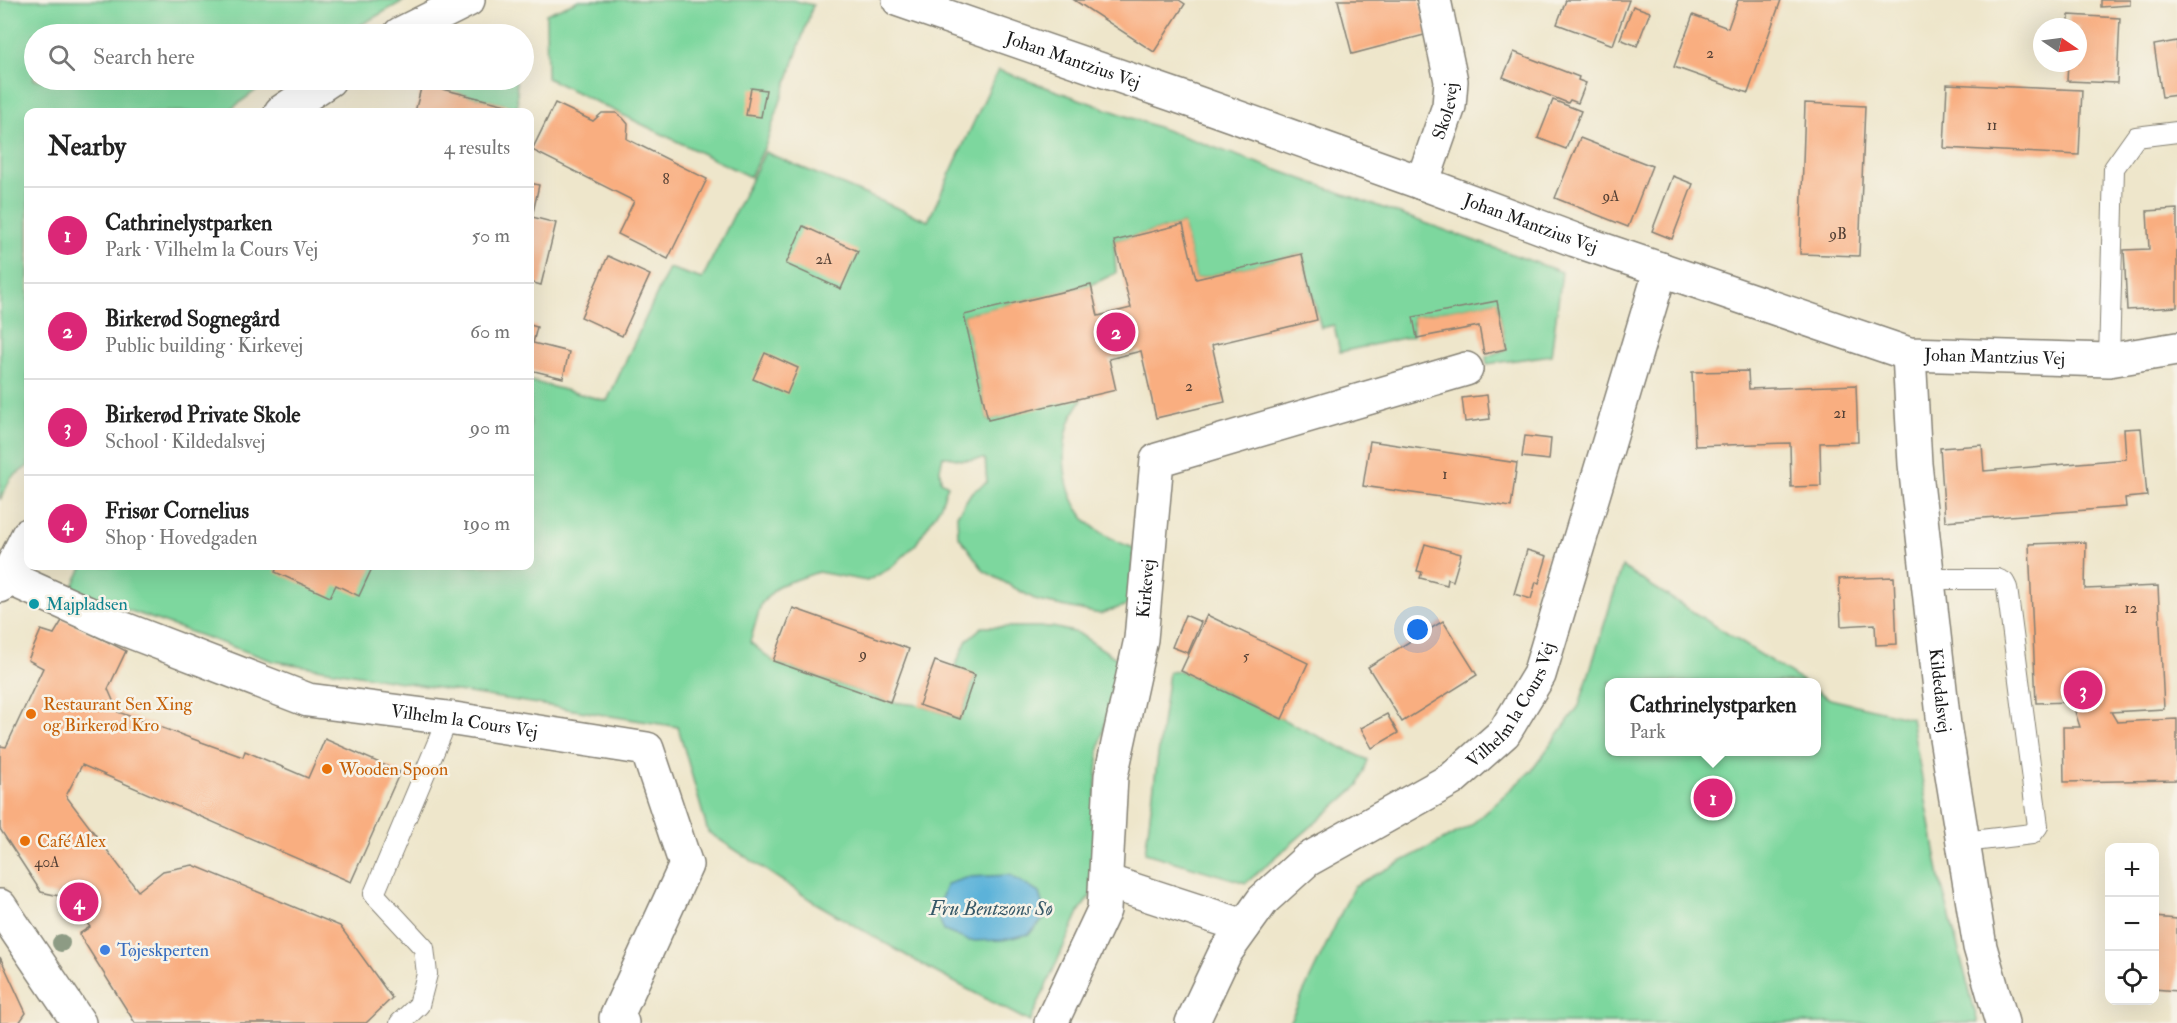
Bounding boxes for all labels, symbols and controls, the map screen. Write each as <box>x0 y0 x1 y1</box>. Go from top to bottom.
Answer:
north arrow <box>2033 18 2087 72</box>
search box <box>24 24 534 90</box>
street label: Johan Mantzius Vej <box>1002 26 1143 94</box>
icon: search <box>45 41 78 74</box>
text: Search here <box>93 43 195 71</box>
house number: 2 <box>1706 44 1714 63</box>
street label: Skolevej <box>1427 82 1462 143</box>
house number: 11 <box>1987 116 1997 135</box>
text: Nearby <box>48 131 126 163</box>
text: 4 results <box>444 135 510 160</box>
house number: 8 <box>662 170 670 189</box>
house number: 9A <box>1601 187 1620 206</box>
street label: Johan Mantzius Vej <box>1460 188 1601 258</box>
text: Cathrinelystparken <box>105 209 272 237</box>
text: 1 <box>64 223 71 248</box>
text: 50 m <box>471 223 510 248</box>
house number: 9B <box>1828 225 1847 244</box>
text: Park · Vilhelm la Cours Vej <box>105 237 318 262</box>
house number: 2A <box>815 250 833 269</box>
text: Birkerød Sognegård <box>105 305 280 333</box>
pin: 2 <box>1096 310 1136 354</box>
text: 2 <box>62 319 73 344</box>
text: 60 m <box>470 319 510 344</box>
text: Public building · Kirkevej <box>105 333 303 358</box>
street label: Johan Mantzius Vej <box>1923 343 2065 370</box>
house number: 2 <box>1185 377 1193 396</box>
text: Birkerød Private Skole <box>105 401 300 429</box>
house number: 21 <box>1834 404 1846 423</box>
text: 3 <box>64 415 71 440</box>
text: 90 m <box>470 415 510 440</box>
text: School · Kildedalsvej <box>105 429 265 454</box>
house number: 1 <box>1442 465 1448 484</box>
text: Frisør Cornelius <box>105 497 249 525</box>
text: 4 <box>62 511 73 536</box>
text: 190 m <box>463 511 510 536</box>
text: Shop · Hovedgaden <box>105 525 258 550</box>
street label: Kirkevej <box>1131 558 1160 619</box>
place label: Majpladsen <box>46 593 128 616</box>
marker: Majpladsen <box>27 597 41 611</box>
house number: 12 <box>2125 599 2138 618</box>
your location <box>1403 615 1432 644</box>
street label: Vilhelm la Cours Vej <box>1461 639 1560 773</box>
house number: 9 <box>858 645 867 664</box>
house number: 5 <box>1243 647 1250 666</box>
street label: Kildedalsvej <box>1924 647 1957 734</box>
pin: 3 <box>2064 668 2102 712</box>
popup <box>1605 678 1821 756</box>
text: Cathrinelystparken <box>1629 691 1797 719</box>
place label: Restaurant Sen Xing og Birkerød Kro <box>43 693 194 737</box>
street label: Vilhelm la Cours Vej <box>390 699 539 743</box>
marker: Restaurant Sen Xing og Birkerød Kro <box>24 707 38 721</box>
text: Park <box>1629 719 1666 744</box>
place label: Wooden Spoon <box>338 758 448 781</box>
marker: Wooden Spoon <box>320 762 334 776</box>
pin: 1 <box>1694 776 1732 820</box>
place label: Café Alex <box>37 830 106 853</box>
marker: Café Alex <box>18 834 32 848</box>
map controls <box>2105 843 2159 1005</box>
button: + <box>2105 843 2159 897</box>
house number: 40A <box>34 853 60 872</box>
pin: 4 <box>60 880 98 924</box>
water label: Fru Bentzons Sø <box>928 896 1053 921</box>
button: − <box>2105 897 2159 951</box>
place label: Tøjeskperten <box>117 939 209 962</box>
marker: Tøjeskperten <box>98 943 112 957</box>
button: locate <box>2105 951 2159 1005</box>

